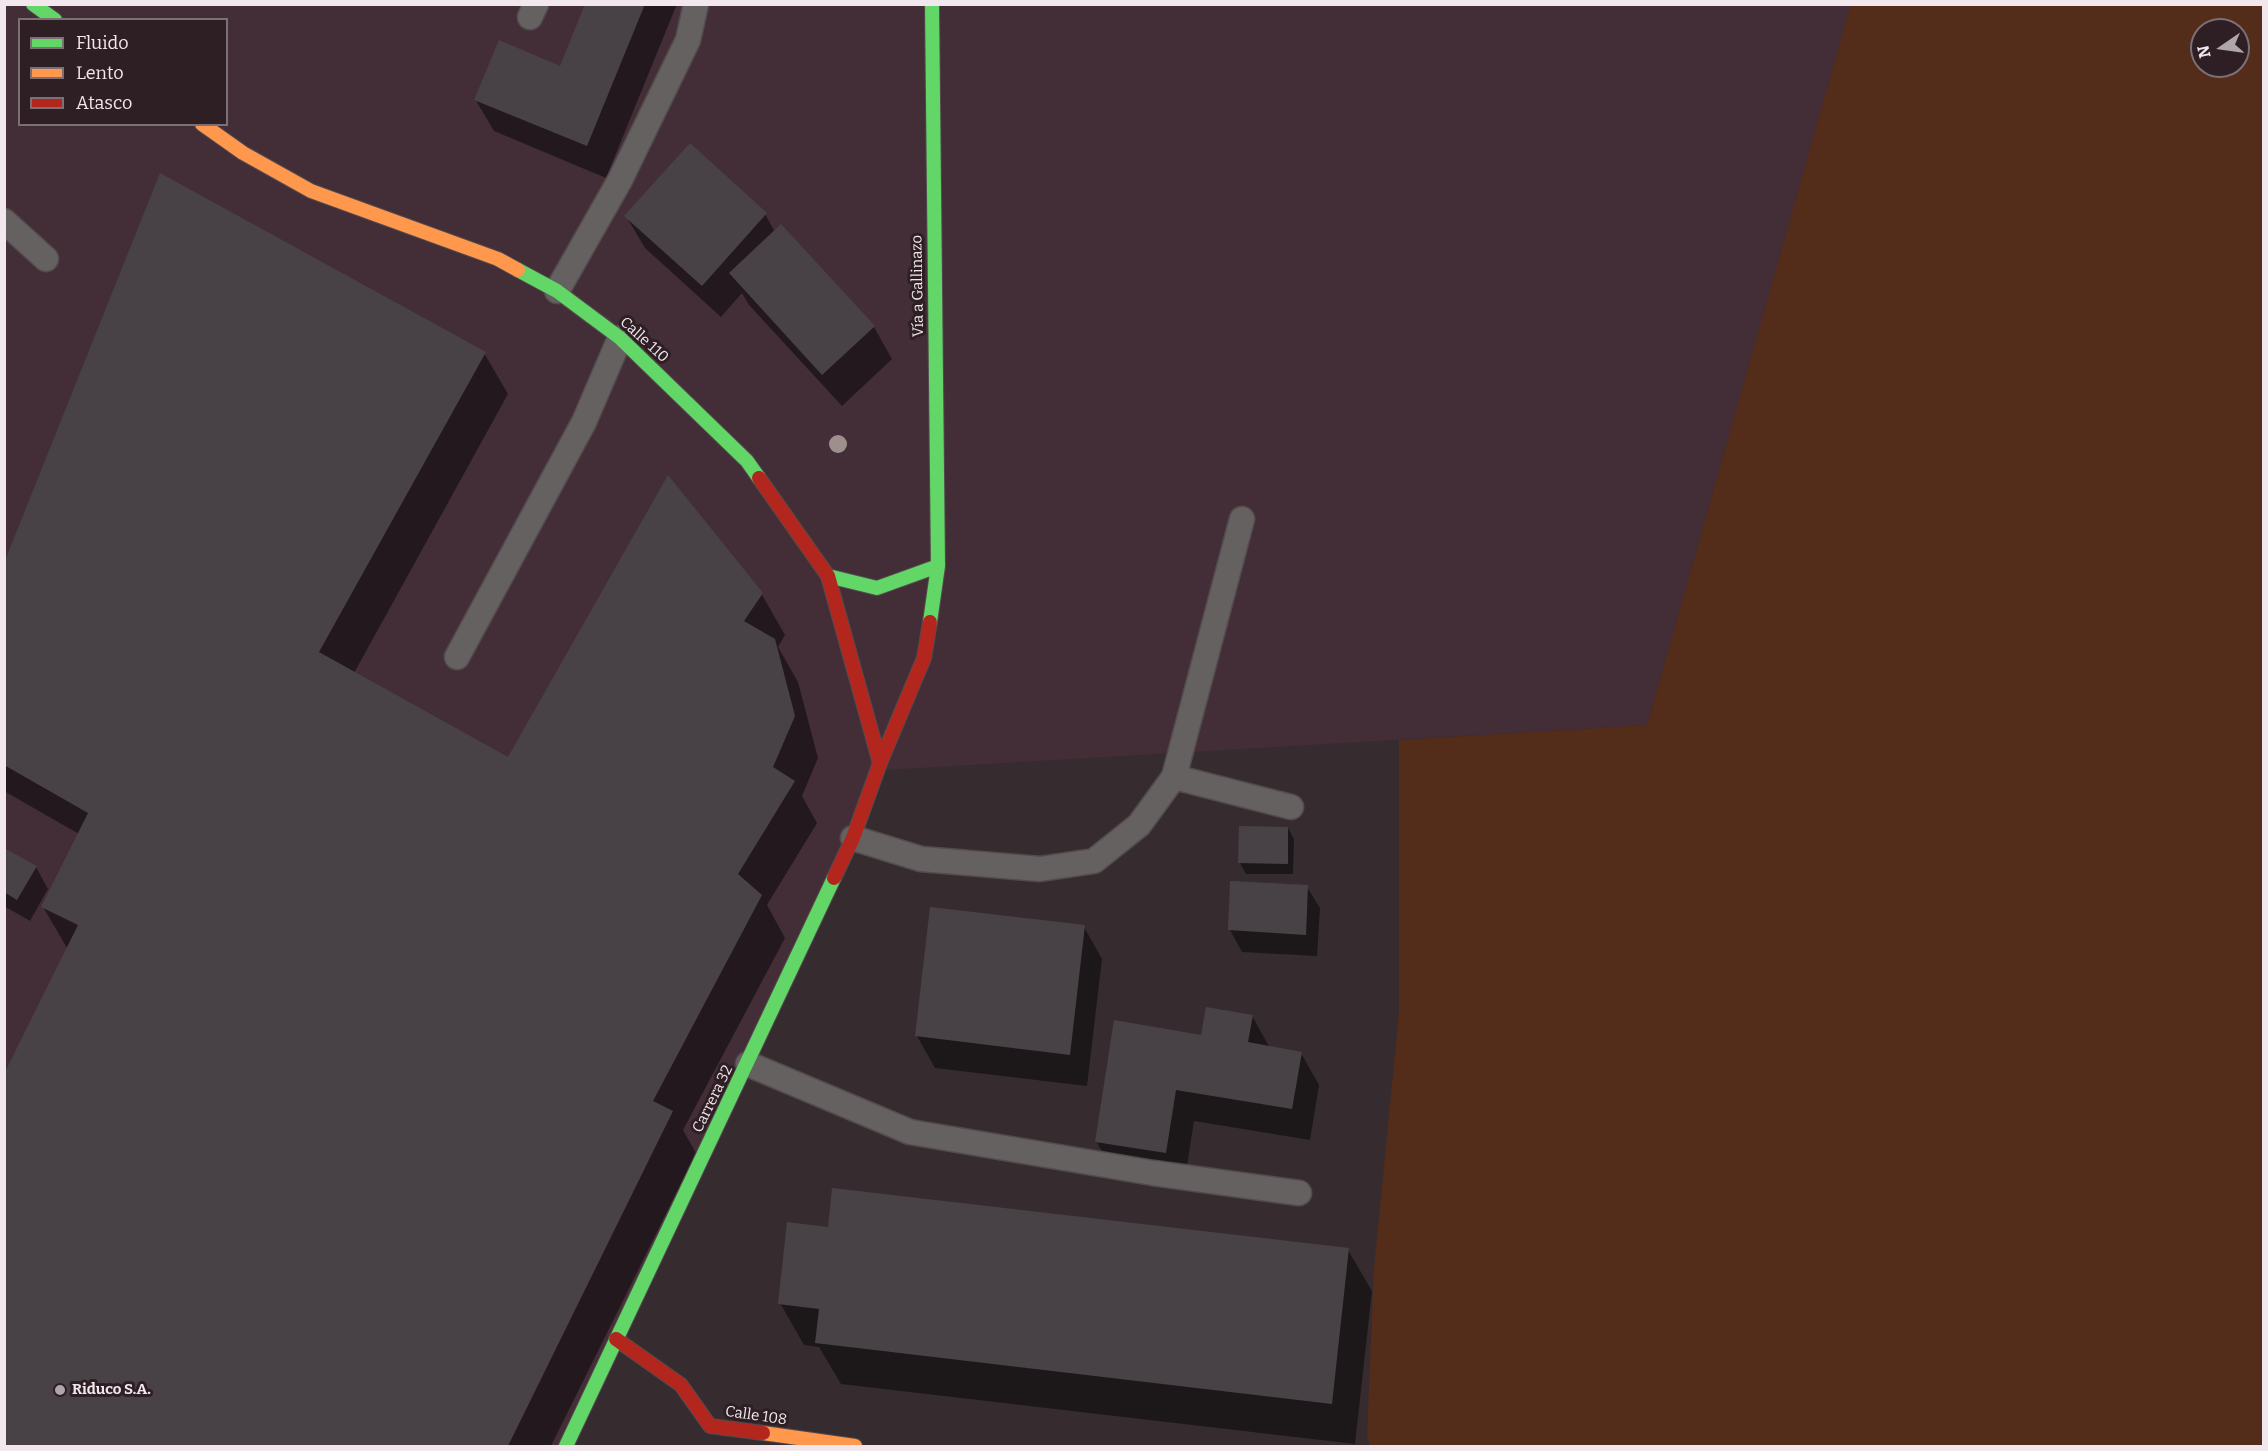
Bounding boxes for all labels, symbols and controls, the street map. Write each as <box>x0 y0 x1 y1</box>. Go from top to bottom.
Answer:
legend <box>18 18 228 126</box>
north arrow <box>2190 18 2250 78</box>
text: Fluido <box>76 32 129 54</box>
text: N <box>2193 44 2215 60</box>
text: Lento <box>76 62 124 84</box>
text: Atasco <box>76 92 132 114</box>
street label: Vía a Gallinazo <box>908 235 928 337</box>
street label: Calle 110 <box>616 314 672 366</box>
street label: Carrera 32 <box>689 1062 737 1136</box>
place label: Riduco S.A. <box>72 1381 151 1399</box>
marker: Riduco S.A. <box>53 1383 67 1397</box>
street label: Calle 108 <box>724 1403 788 1429</box>

